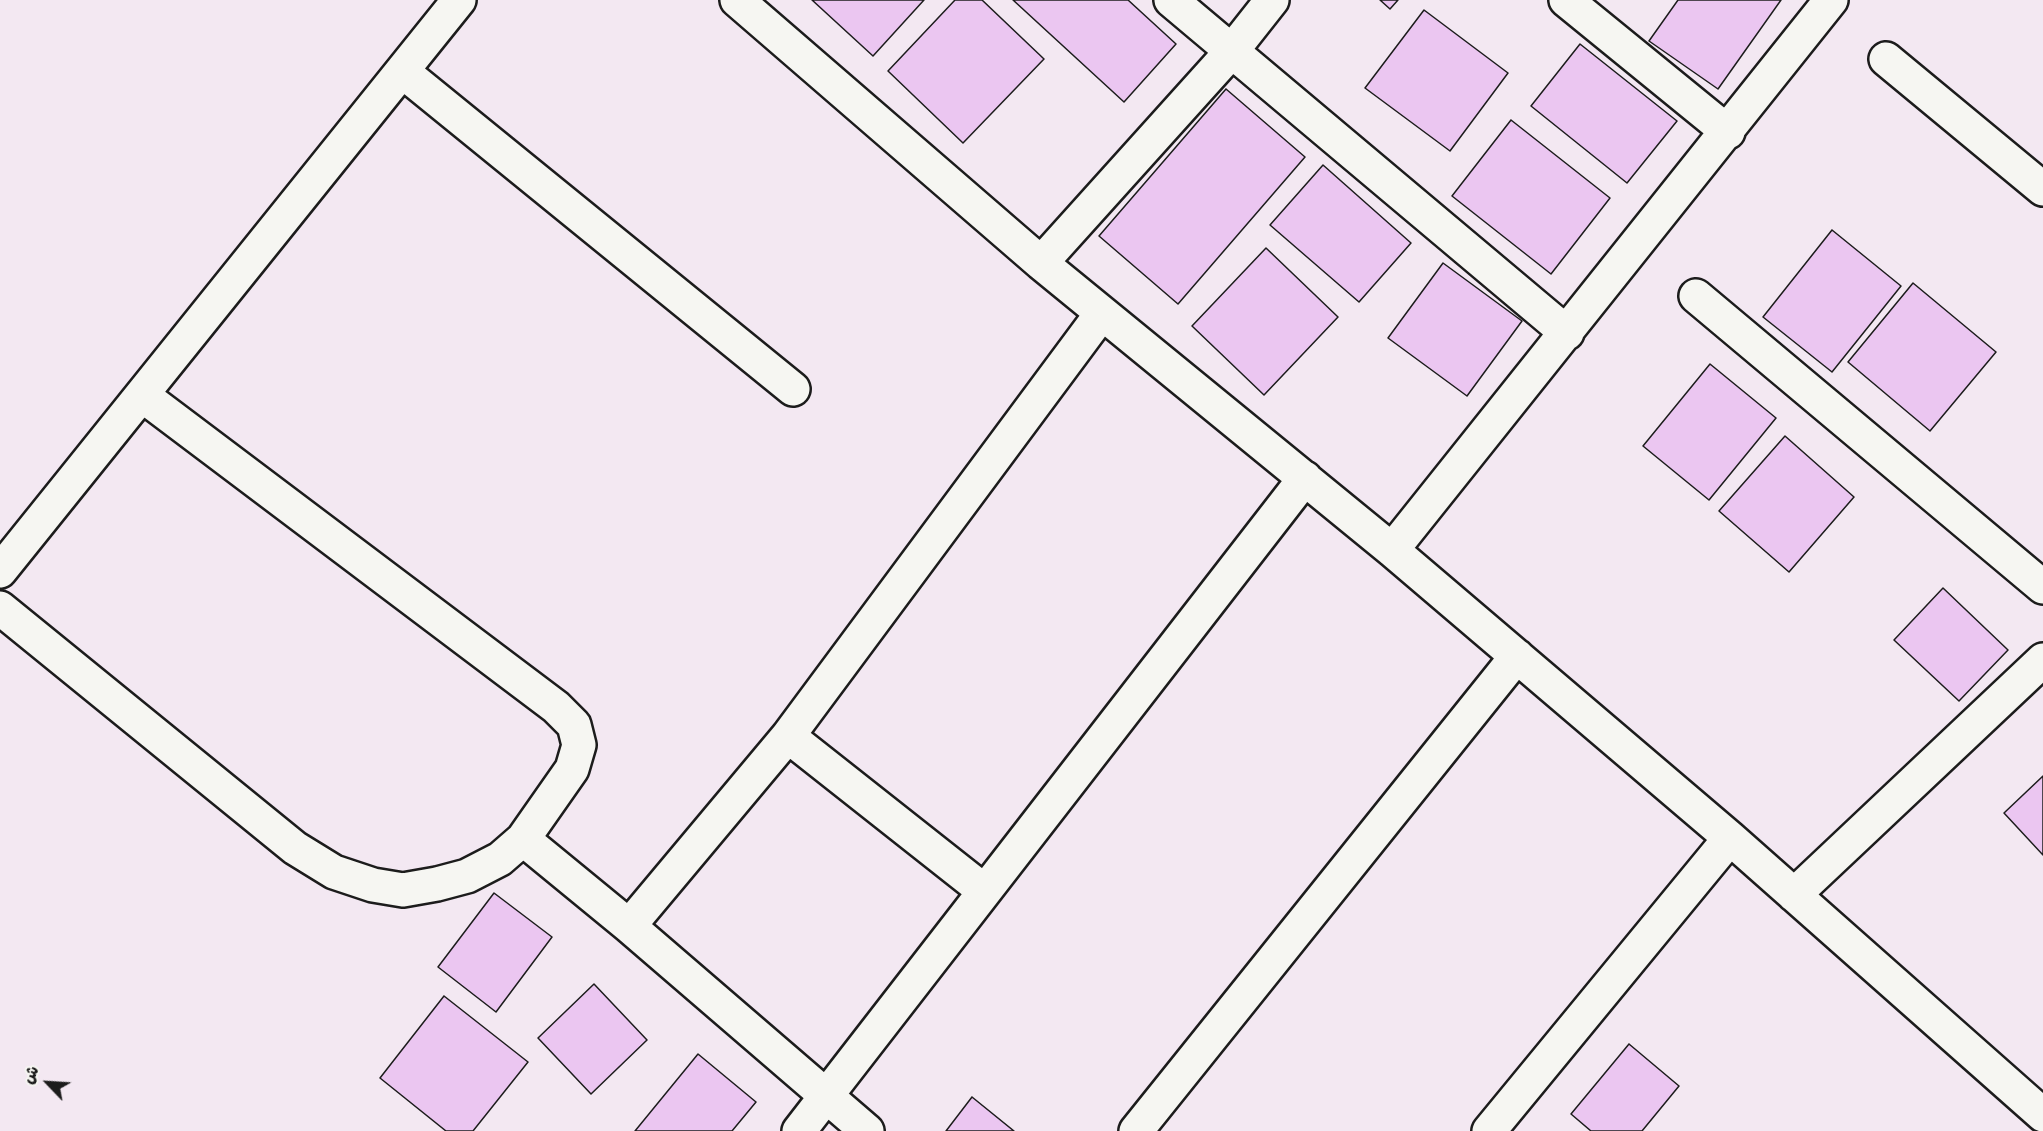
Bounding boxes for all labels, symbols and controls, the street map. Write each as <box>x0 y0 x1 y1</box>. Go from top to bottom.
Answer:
north arrow <box>18 1053 78 1113</box>
text: ش <box>17 1062 46 1088</box>

